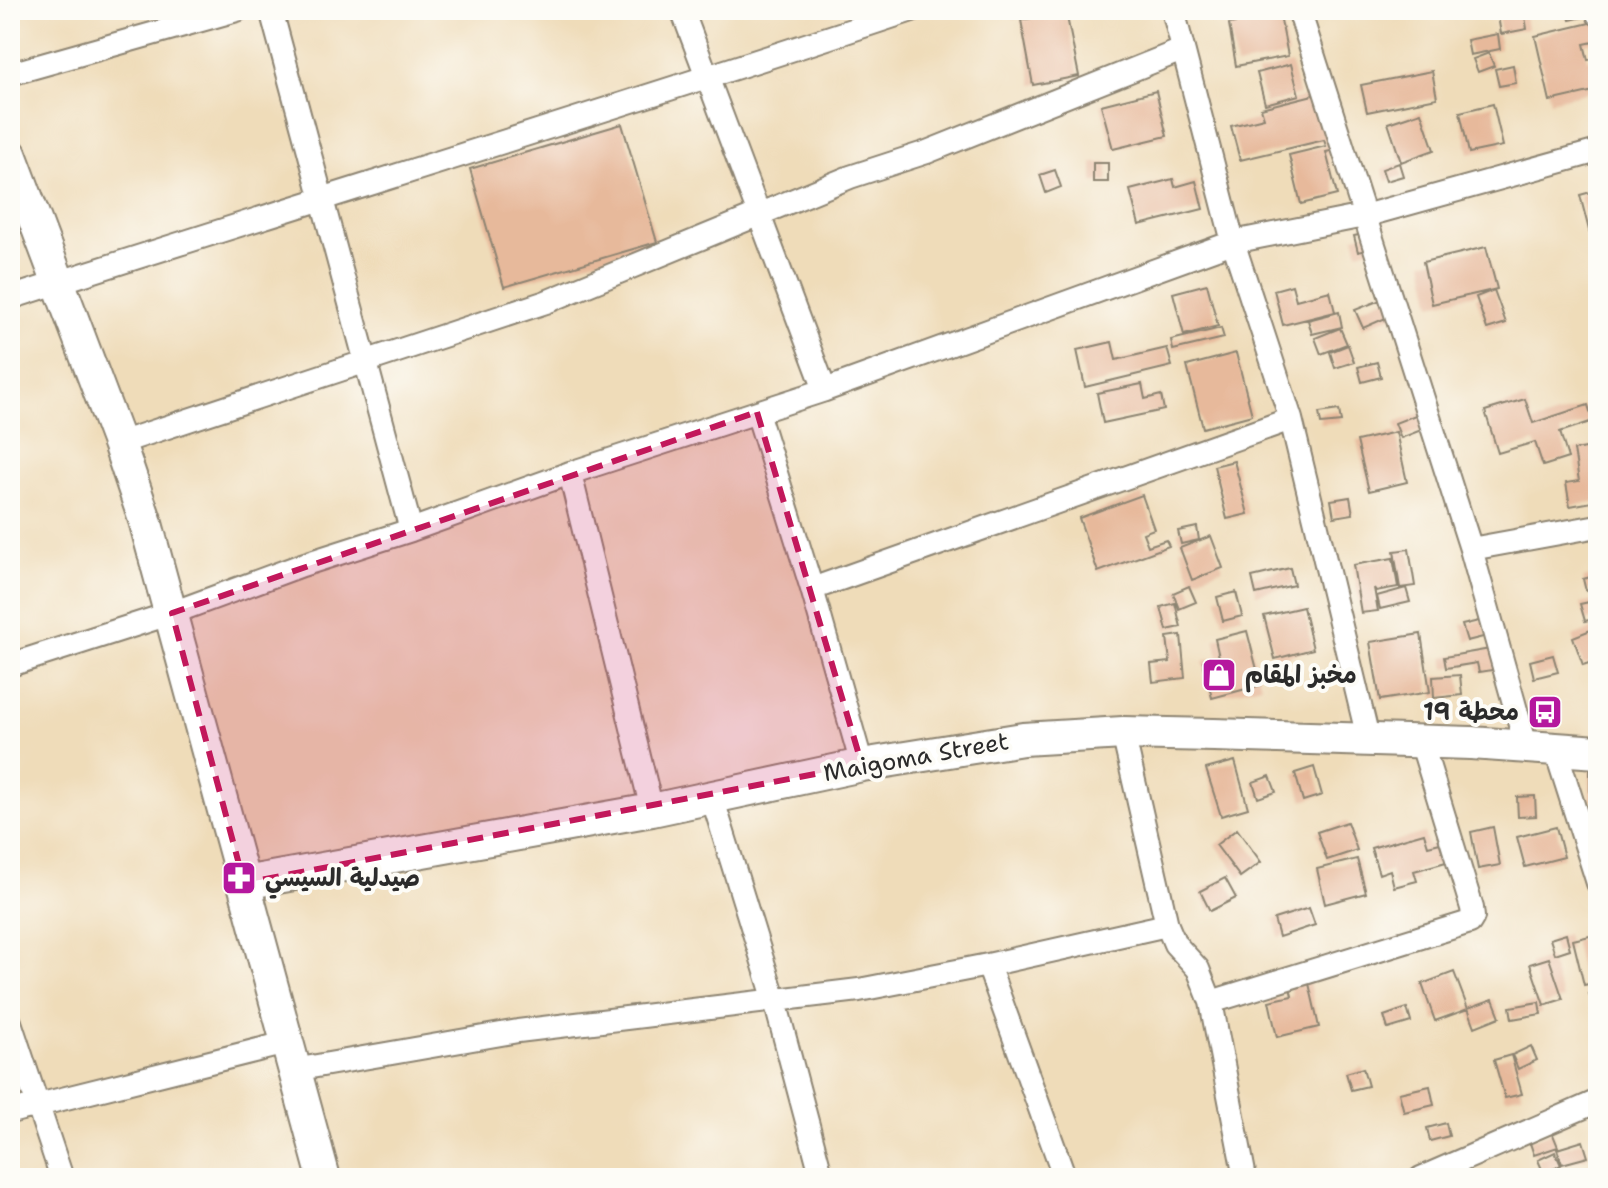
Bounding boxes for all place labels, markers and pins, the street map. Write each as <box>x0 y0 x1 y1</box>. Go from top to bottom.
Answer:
shop icon: مخبز المقام <box>1200 656 1238 694</box>
place label: مخبز المقام <box>1245 659 1357 693</box>
bus stop icon: محطة 19 <box>1526 693 1564 731</box>
place label: محطة 19 <box>1423 696 1519 728</box>
pharmacy icon: صيدلية السيسي <box>220 859 258 897</box>
place label: صيدلية السيسي <box>265 862 420 899</box>

